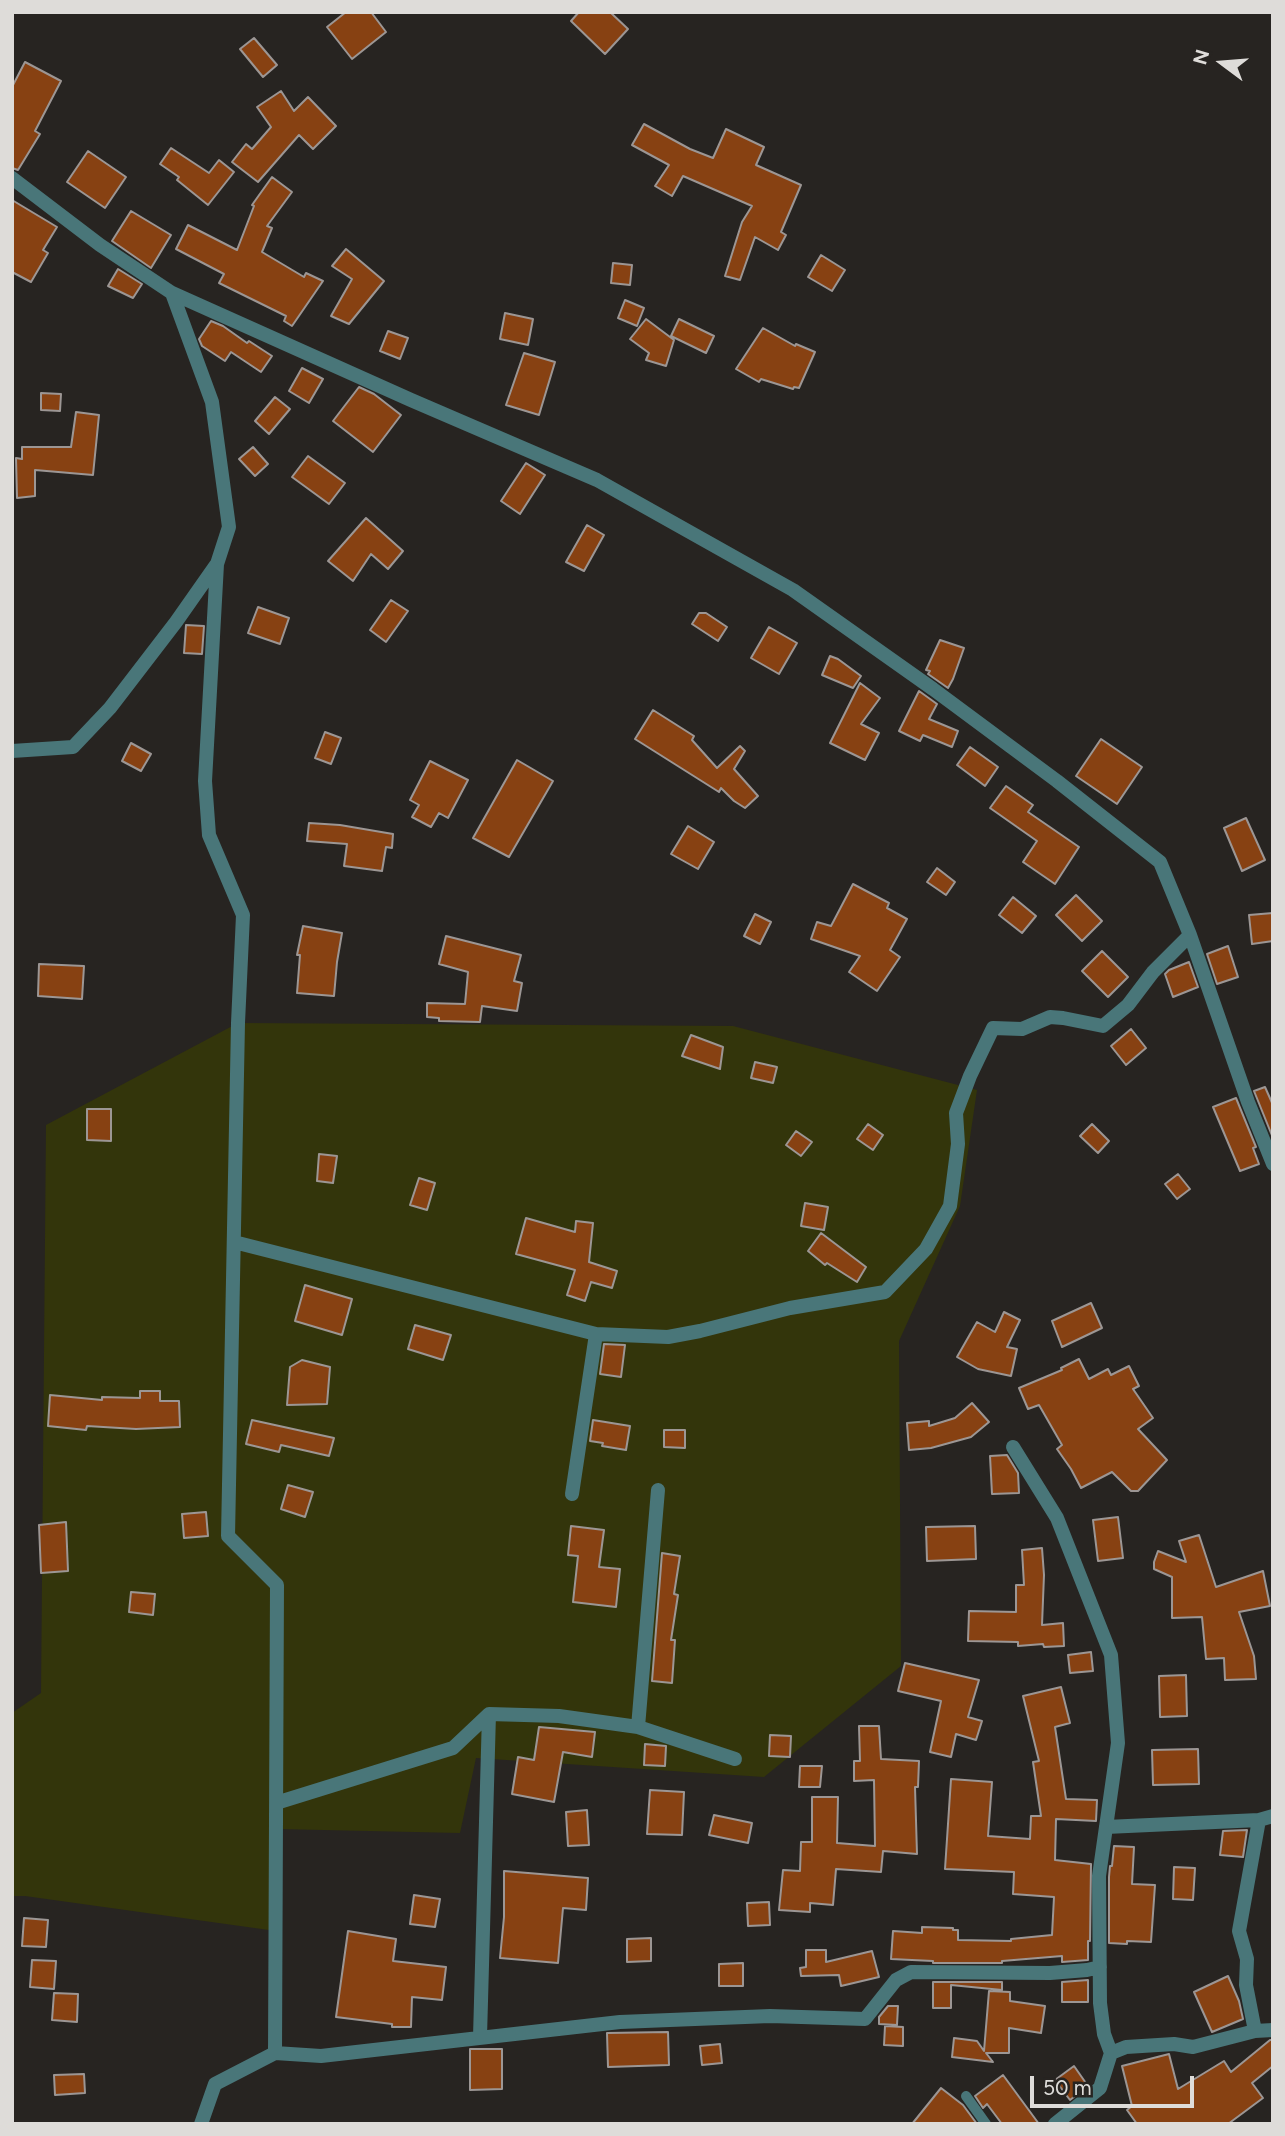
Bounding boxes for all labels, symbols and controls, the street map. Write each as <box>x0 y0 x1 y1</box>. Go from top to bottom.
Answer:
north arrow <box>1187 28 1257 98</box>
text: N <box>1188 47 1214 67</box>
scale bar <box>1033 2062 1198 2106</box>
text: 50 m <box>1043 2075 1092 2100</box>

